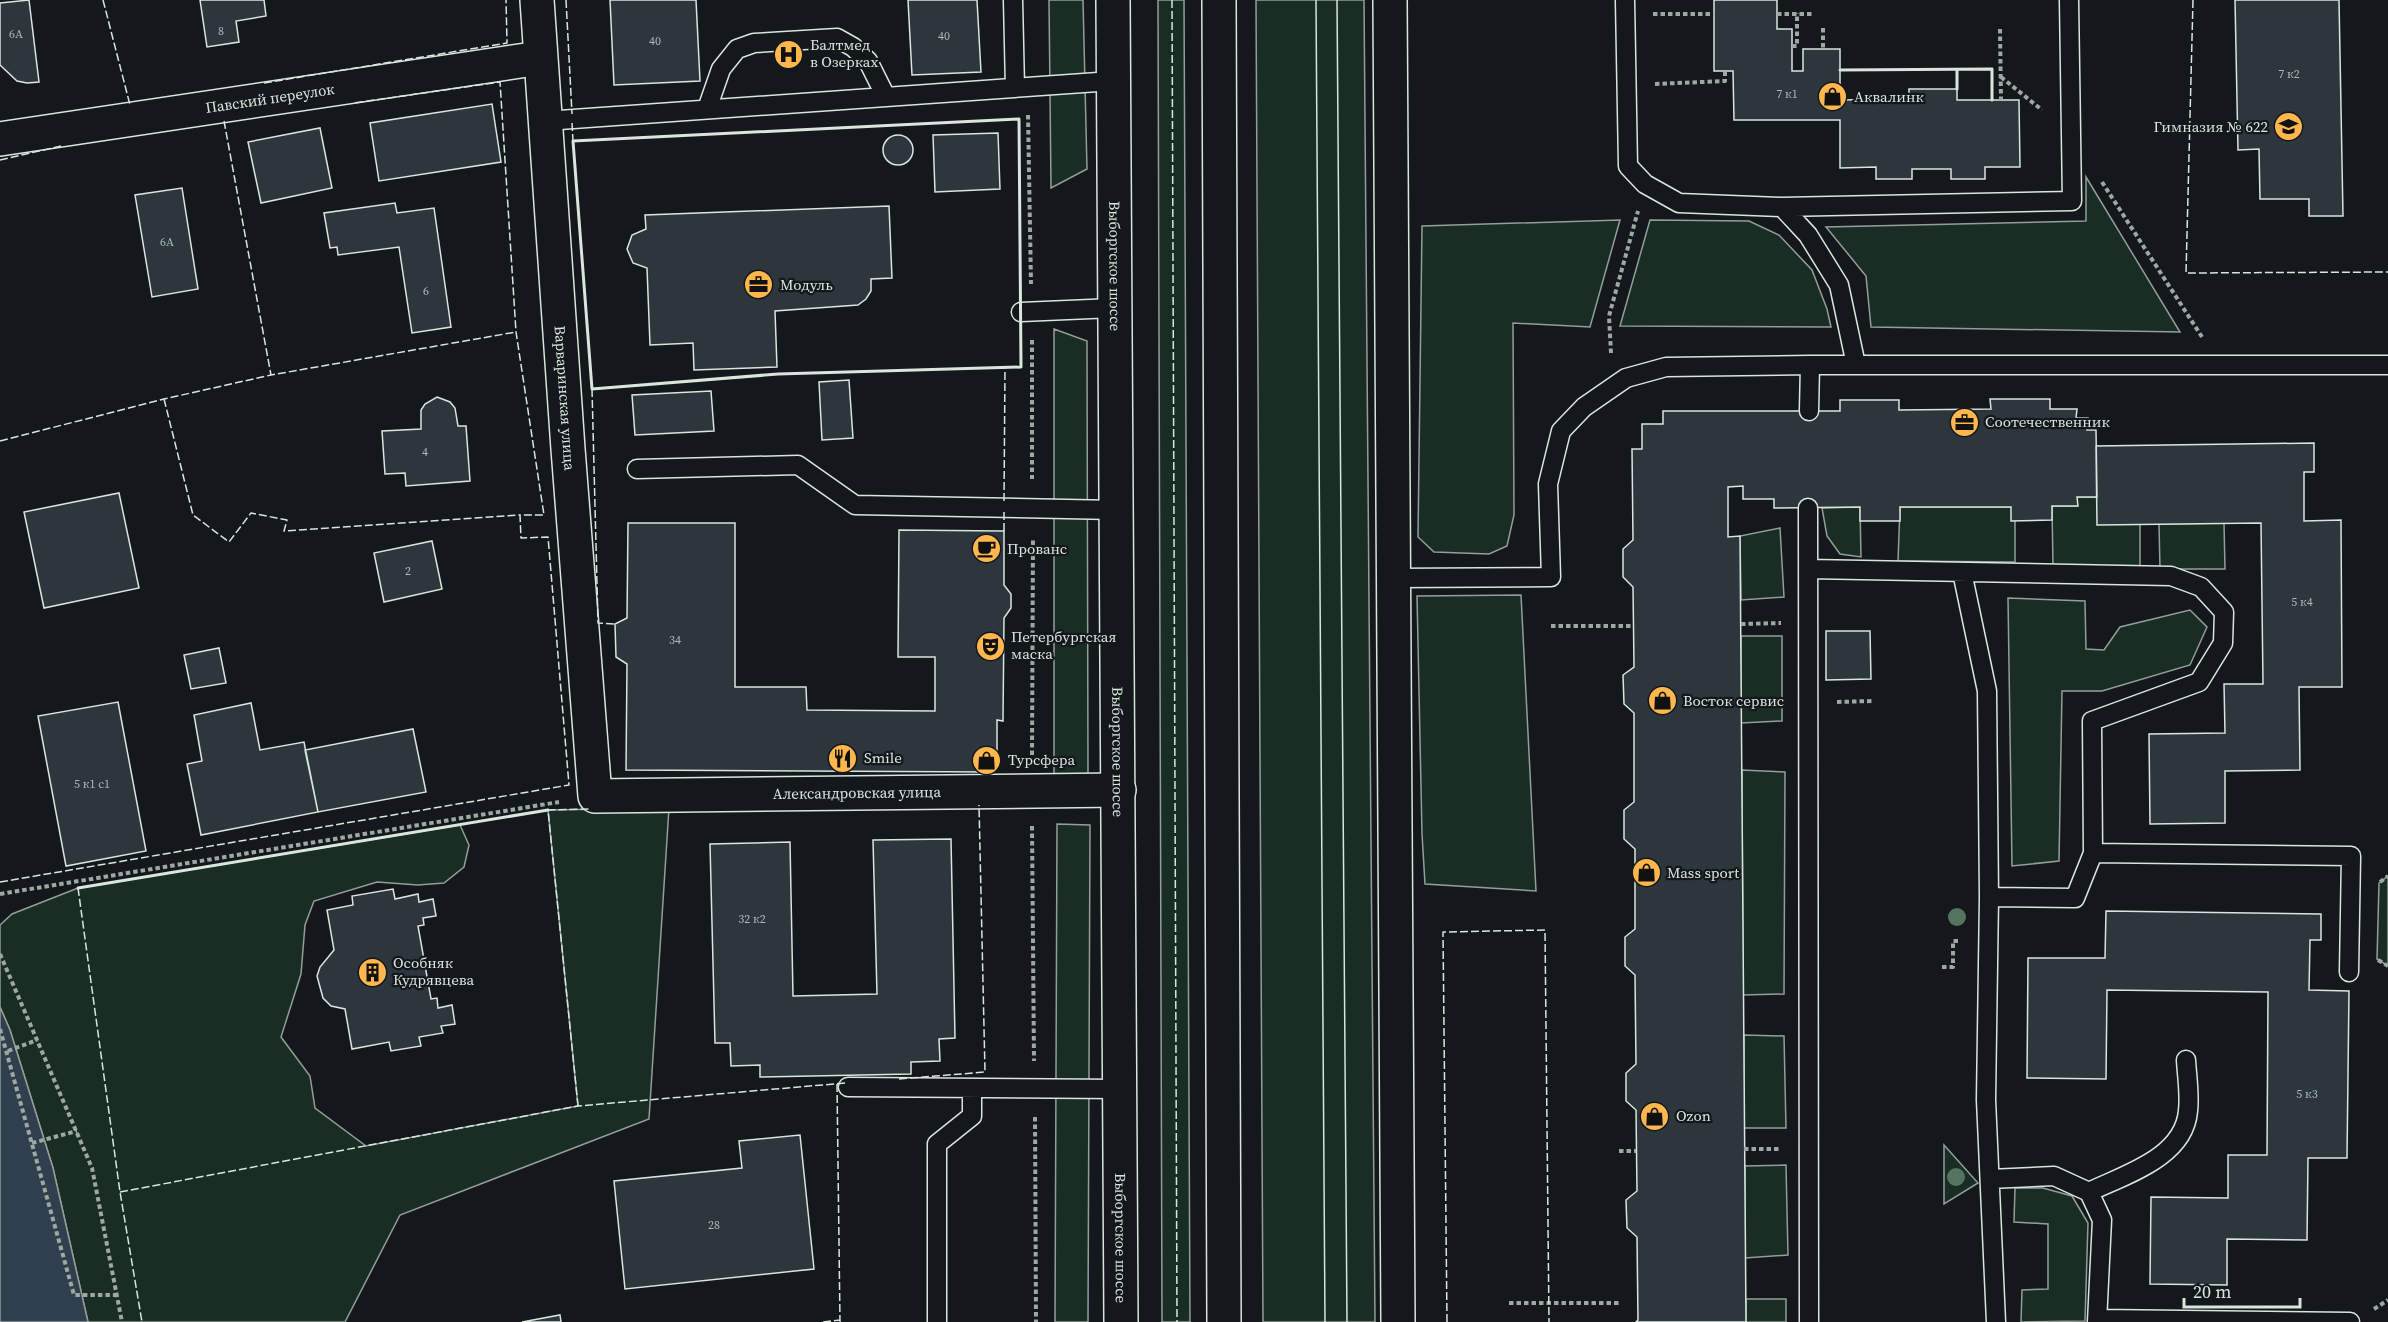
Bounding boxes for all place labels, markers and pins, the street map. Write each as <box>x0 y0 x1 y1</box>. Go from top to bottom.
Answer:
place label: Балтмед в Озерках <box>810 34 878 72</box>
hospital icon: Балтмед в Озерках <box>773 38 805 70</box>
shop icon: Аквалинк <box>1817 81 1849 113</box>
place label: Аквалинк <box>1854 86 1924 107</box>
school or university icon: Гимназия № 622 <box>2273 111 2305 143</box>
place label: Гимназия № 622 <box>2153 116 2268 137</box>
office icon: Модуль <box>743 269 775 301</box>
place label: Модуль <box>780 274 833 295</box>
office icon: Соотечественник <box>1948 406 1980 438</box>
place label: Соотечественник <box>1985 411 2110 432</box>
cafe icon: Прованс <box>970 533 1002 565</box>
place label: Прованс <box>1007 538 1067 559</box>
place label: Петербургская маска <box>1011 626 1116 664</box>
theatre icon: Петербургская маска <box>974 630 1006 662</box>
shop icon: Восток сервис <box>1646 685 1678 717</box>
place label: Восток сервис <box>1683 690 1784 711</box>
restaurant icon: Smile <box>827 742 859 774</box>
shop icon: Турсфера <box>971 744 1003 776</box>
place label: Smile <box>864 747 902 768</box>
place label: Турсфера <box>1008 749 1075 770</box>
shop icon: Mass sport <box>1630 857 1662 889</box>
place label: Mass sport <box>1667 862 1739 883</box>
place label: Особняк Кудрявцева <box>393 952 475 990</box>
building icon: Особняк Кудрявцева <box>356 956 388 988</box>
shop icon: Ozon <box>1639 1100 1671 1132</box>
place label: Ozon <box>1676 1105 1711 1126</box>

